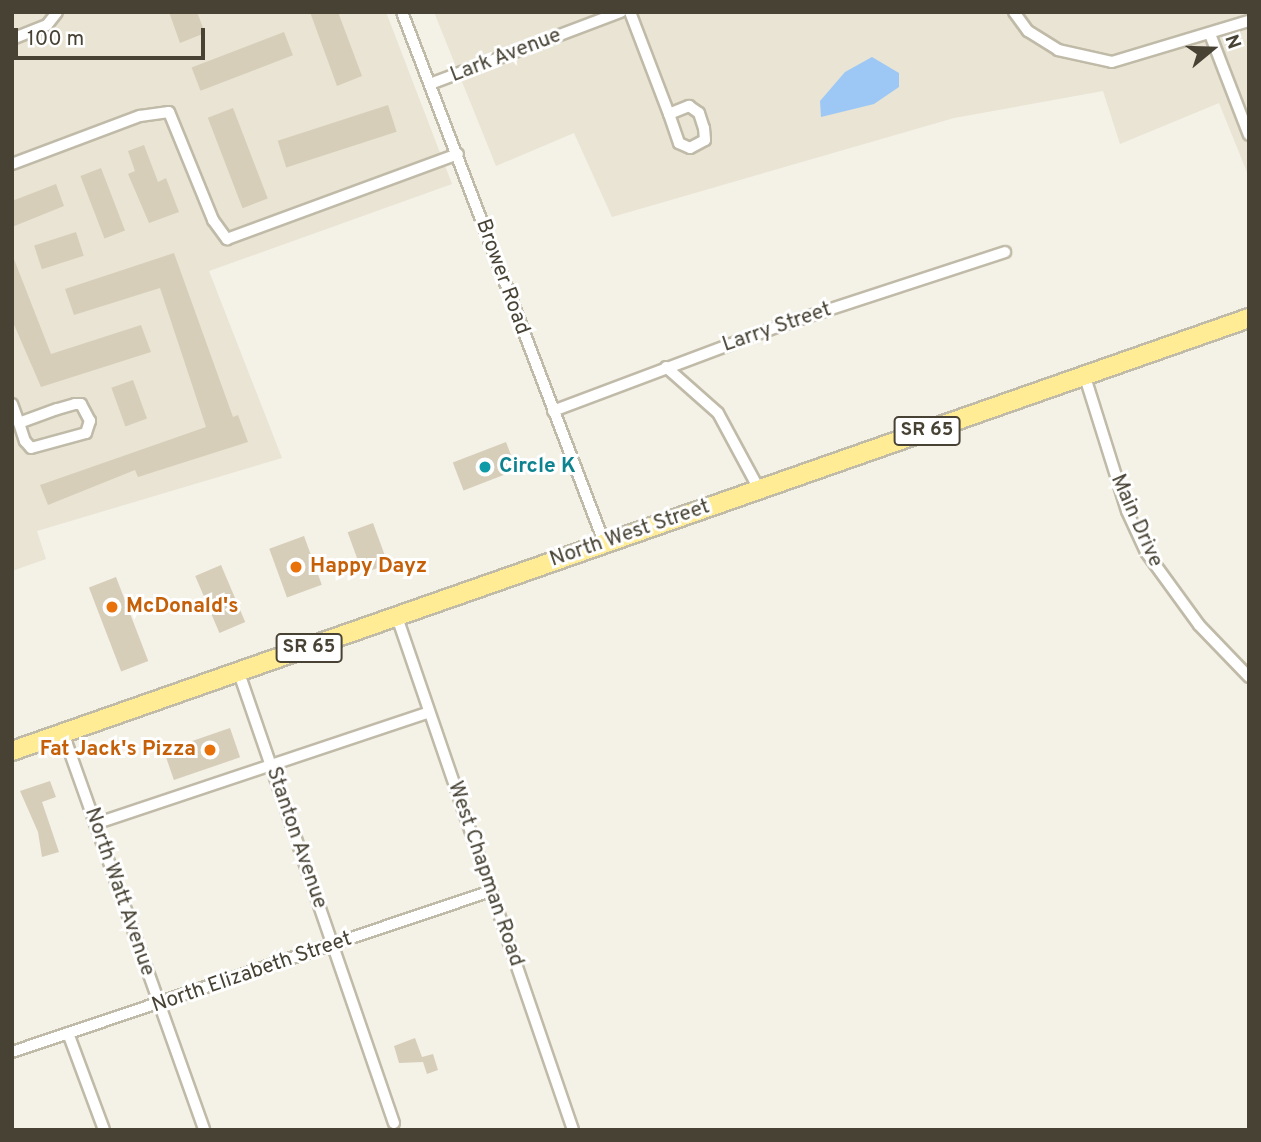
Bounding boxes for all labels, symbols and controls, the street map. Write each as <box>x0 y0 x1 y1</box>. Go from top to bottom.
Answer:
scale bar <box>18 14 208 58</box>
north arrow <box>1177 14 1247 84</box>
street label: Lark Avenue <box>447 23 565 89</box>
text: 100 m <box>27 26 84 53</box>
text: N <box>1218 32 1245 53</box>
street label: Brower Road <box>469 216 535 338</box>
street label: Larry Street <box>719 298 835 358</box>
road number: SR 65 <box>892 416 962 446</box>
place label: Circle K <box>499 454 576 480</box>
marker: Circle K <box>477 459 493 475</box>
street label: Main Drive <box>1104 471 1168 571</box>
street label: North West Street <box>547 495 713 573</box>
place label: Happy Dayz <box>310 554 427 580</box>
marker: Happy Dayz <box>288 559 304 575</box>
place label: McDonald's <box>126 594 239 620</box>
marker: McDonald's <box>104 599 120 615</box>
road number: SR 65 <box>274 632 344 664</box>
place label: Fat Jack's Pizza <box>40 737 196 763</box>
marker: Fat Jack's Pizza <box>202 742 218 758</box>
street label: Stanton Avenue <box>260 763 332 913</box>
street label: West Chapman Road <box>442 778 528 970</box>
street label: North Watt Avenue <box>78 804 160 980</box>
street label: North Elizabeth Street <box>149 927 355 1019</box>

